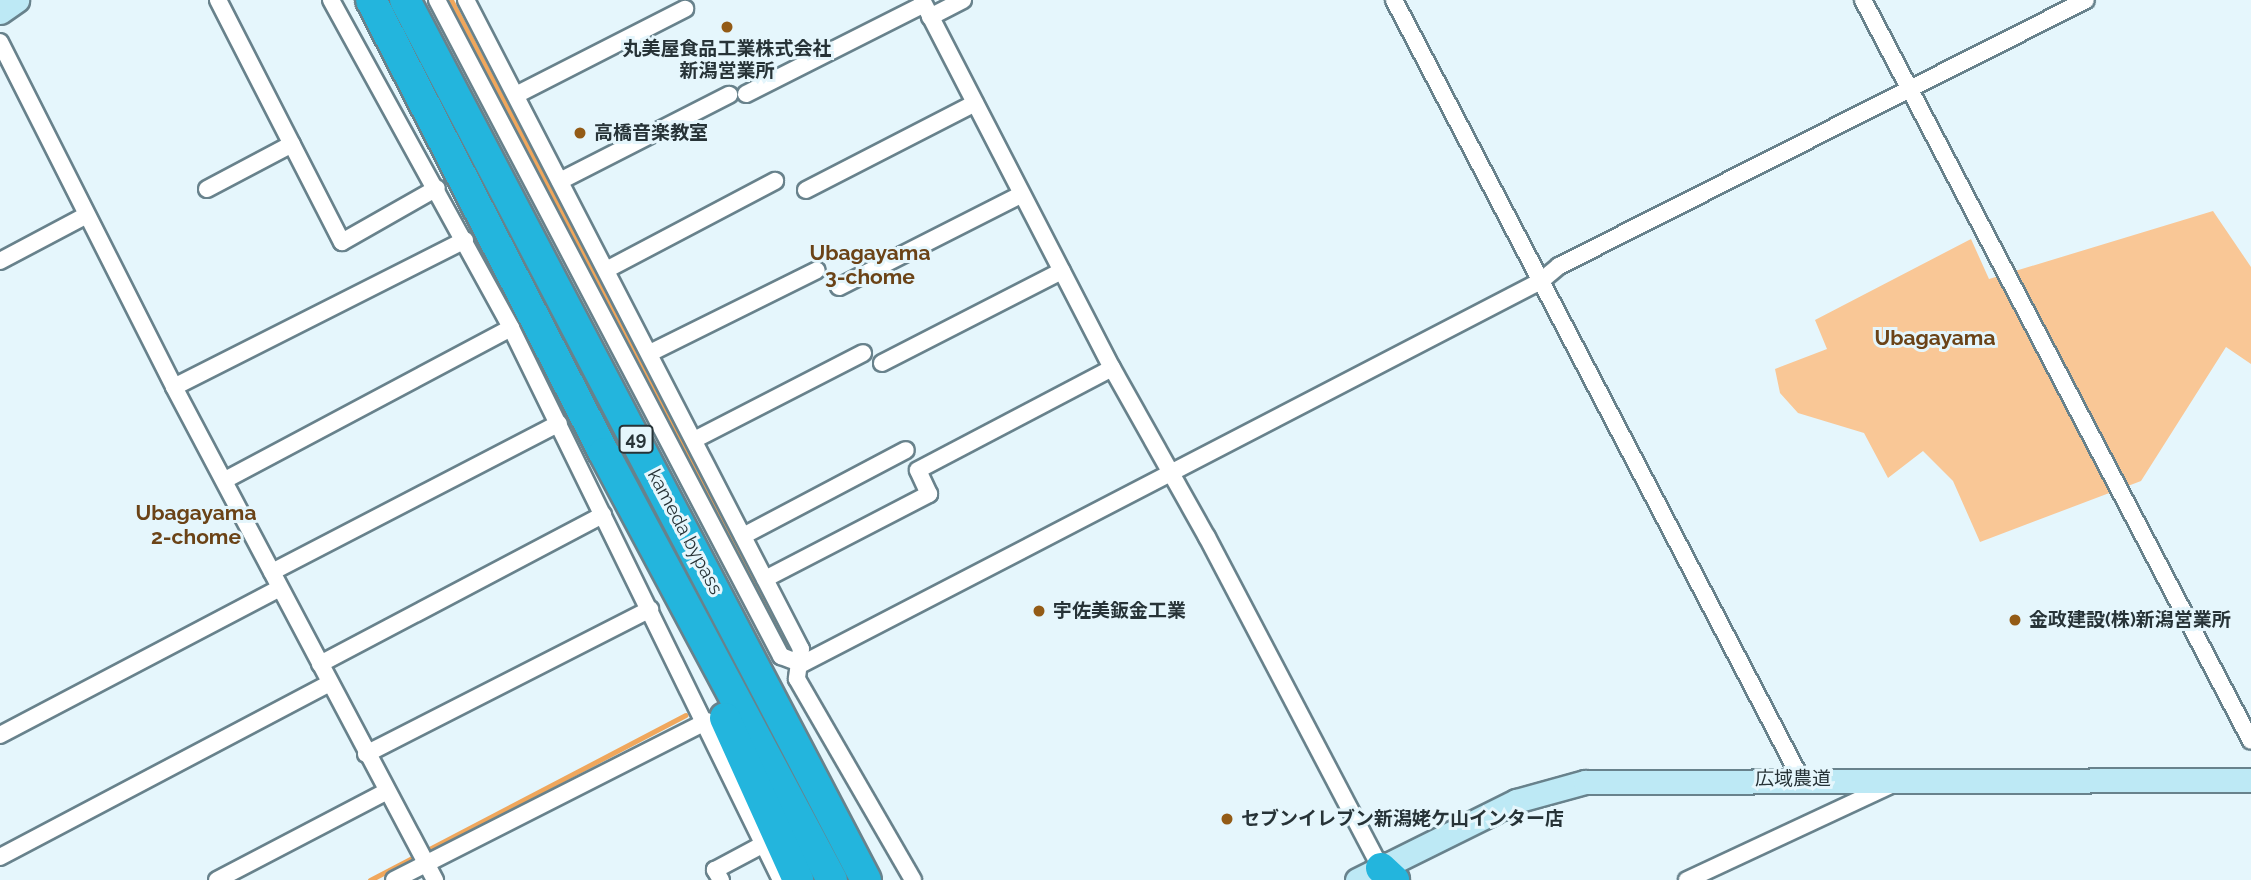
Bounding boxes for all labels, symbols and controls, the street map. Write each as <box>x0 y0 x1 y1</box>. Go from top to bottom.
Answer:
marker: 丸美屋食品工業株式会社 新潟営業所 <box>719 19 735 35</box>
place label: 丸美屋食品工業株式会社 新潟営業所 <box>623 38 831 82</box>
place label: 高橋音楽教室 <box>594 122 708 144</box>
marker: 高橋音楽教室 <box>572 125 588 141</box>
district label: Ubagayama 3-chome <box>810 240 930 290</box>
district label: Ubagayama <box>1875 325 1995 351</box>
road number: 49 <box>618 424 654 454</box>
street label: kameda bypass <box>643 466 727 598</box>
district label: Ubagayama 2-chome <box>136 500 256 550</box>
place label: 宇佐美鈑金工業 <box>1053 600 1186 622</box>
marker: 宇佐美鈑金工業 <box>1031 603 1047 619</box>
place label: 金政建設(株)新潟営業所 <box>2029 609 2231 631</box>
marker: 金政建設(株)新潟営業所 <box>2007 612 2023 628</box>
street label: 広域農道 <box>1755 768 1831 790</box>
place label: セブンイレブン新潟姥ケ山インター店 <box>1241 808 1564 830</box>
marker: セブンイレブン新潟姥ケ山インター店 <box>1219 811 1235 827</box>

